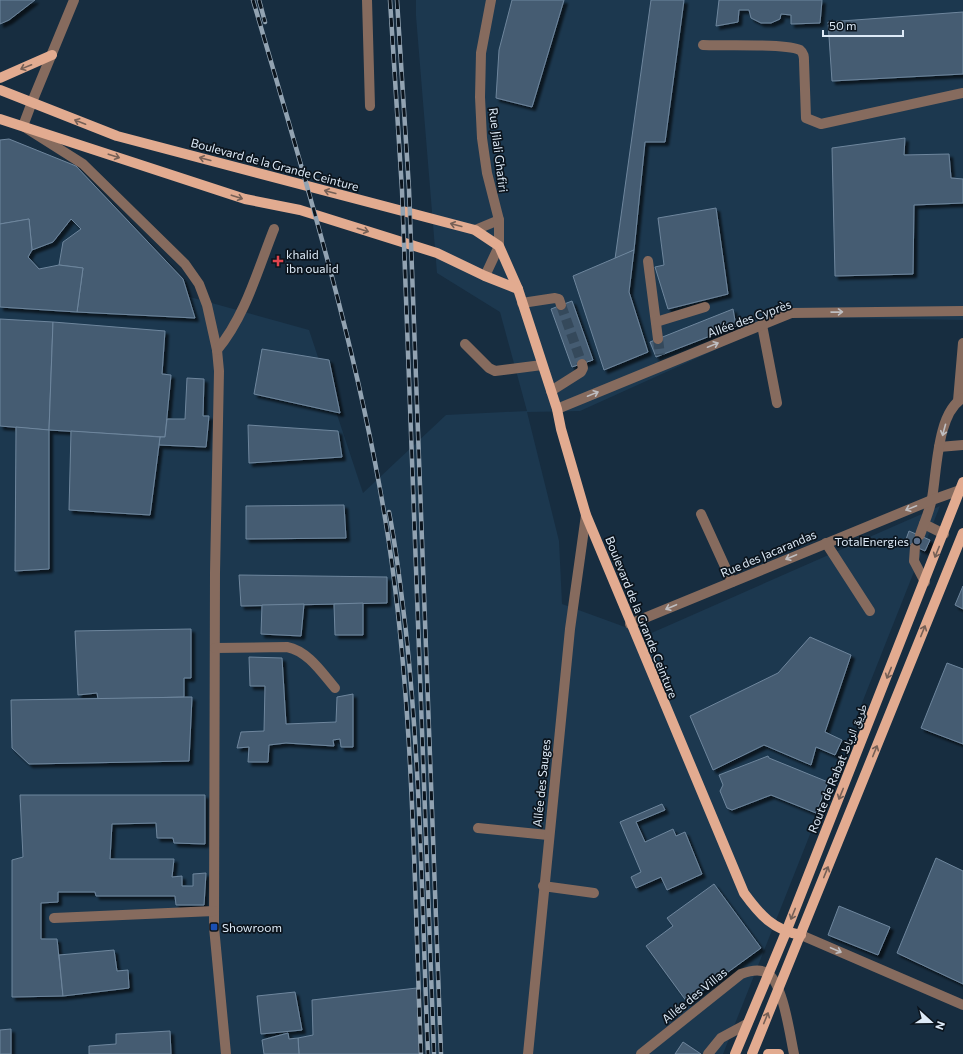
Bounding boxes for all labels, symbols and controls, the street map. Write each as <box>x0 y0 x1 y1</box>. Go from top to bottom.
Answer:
scale bar <box>823 12 903 38</box>
text: 50 m <box>829 18 857 32</box>
one-way arrow <box>21 64 33 71</box>
street label: Rue Jilali Ghafiri <box>486 107 511 193</box>
one-way arrow <box>74 118 87 125</box>
street label: Boulevard de la Grande Ceinture <box>189 135 361 193</box>
one-way arrow <box>107 153 120 160</box>
one-way arrow <box>199 155 212 162</box>
one-way arrow <box>324 188 337 195</box>
one-way arrow <box>230 194 243 201</box>
one-way arrow <box>450 221 463 228</box>
one-way arrow <box>356 227 369 234</box>
place label: khalid ibn oualid <box>286 247 339 275</box>
marker: khalid ibn oualid <box>273 256 283 266</box>
street label: Allée des Cyprès <box>705 296 793 340</box>
one-way arrow <box>830 308 843 316</box>
one-way arrow <box>706 341 718 348</box>
one-way arrow <box>586 390 598 398</box>
one-way arrow <box>939 424 947 437</box>
one-way arrow <box>906 505 918 512</box>
street label: Rue des Jacarandas <box>718 526 818 580</box>
street label: Boulevard de la Grande Ceinture <box>603 534 681 700</box>
place label: TotalEnergies <box>834 534 909 548</box>
marker: TotalEnergies <box>912 536 922 546</box>
one-way arrow <box>932 545 940 557</box>
one-way arrow <box>786 554 798 562</box>
one-way arrow <box>666 604 678 612</box>
one-way arrow <box>920 625 928 637</box>
one-way arrow <box>884 666 892 678</box>
street label: Route de Rabat طريق الرباط <box>805 701 871 835</box>
street label: Allée des Sauges <box>529 738 553 828</box>
one-way arrow <box>871 746 879 758</box>
one-way arrow <box>836 787 844 799</box>
one-way arrow <box>823 866 830 878</box>
one-way arrow <box>788 908 796 920</box>
place label: Showroom <box>222 920 282 934</box>
marker: Showroom <box>209 922 219 932</box>
one-way arrow <box>830 947 842 954</box>
street label: Allée des Villas <box>659 965 729 1025</box>
north arrow <box>911 1002 951 1042</box>
one-way arrow <box>763 1012 771 1024</box>
text: N <box>933 1020 948 1032</box>

